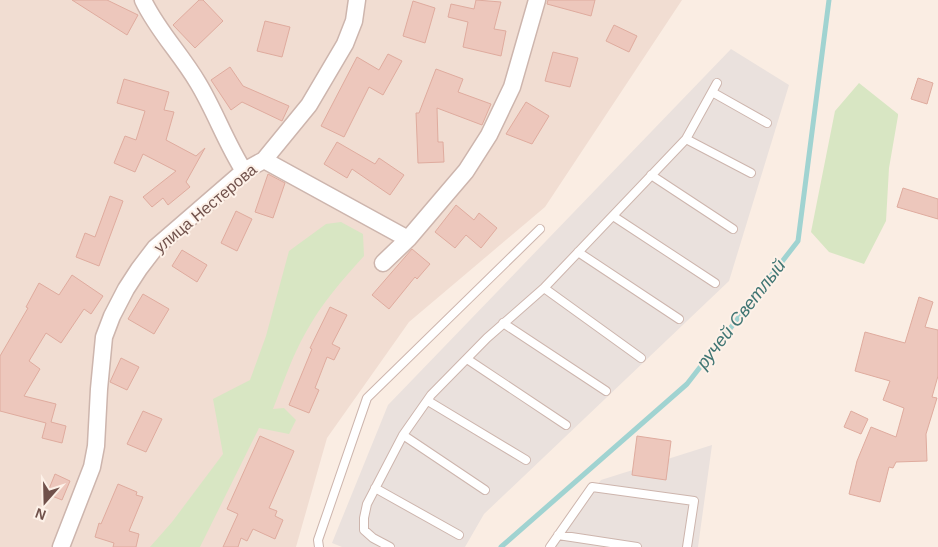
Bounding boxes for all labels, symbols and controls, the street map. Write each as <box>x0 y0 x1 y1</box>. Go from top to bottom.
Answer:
street label: улица Нестерова <box>151 161 260 256</box>
water label: ручей Светлый <box>692 256 790 373</box>
north arrow <box>20 477 70 527</box>
text: N <box>33 505 48 523</box>

